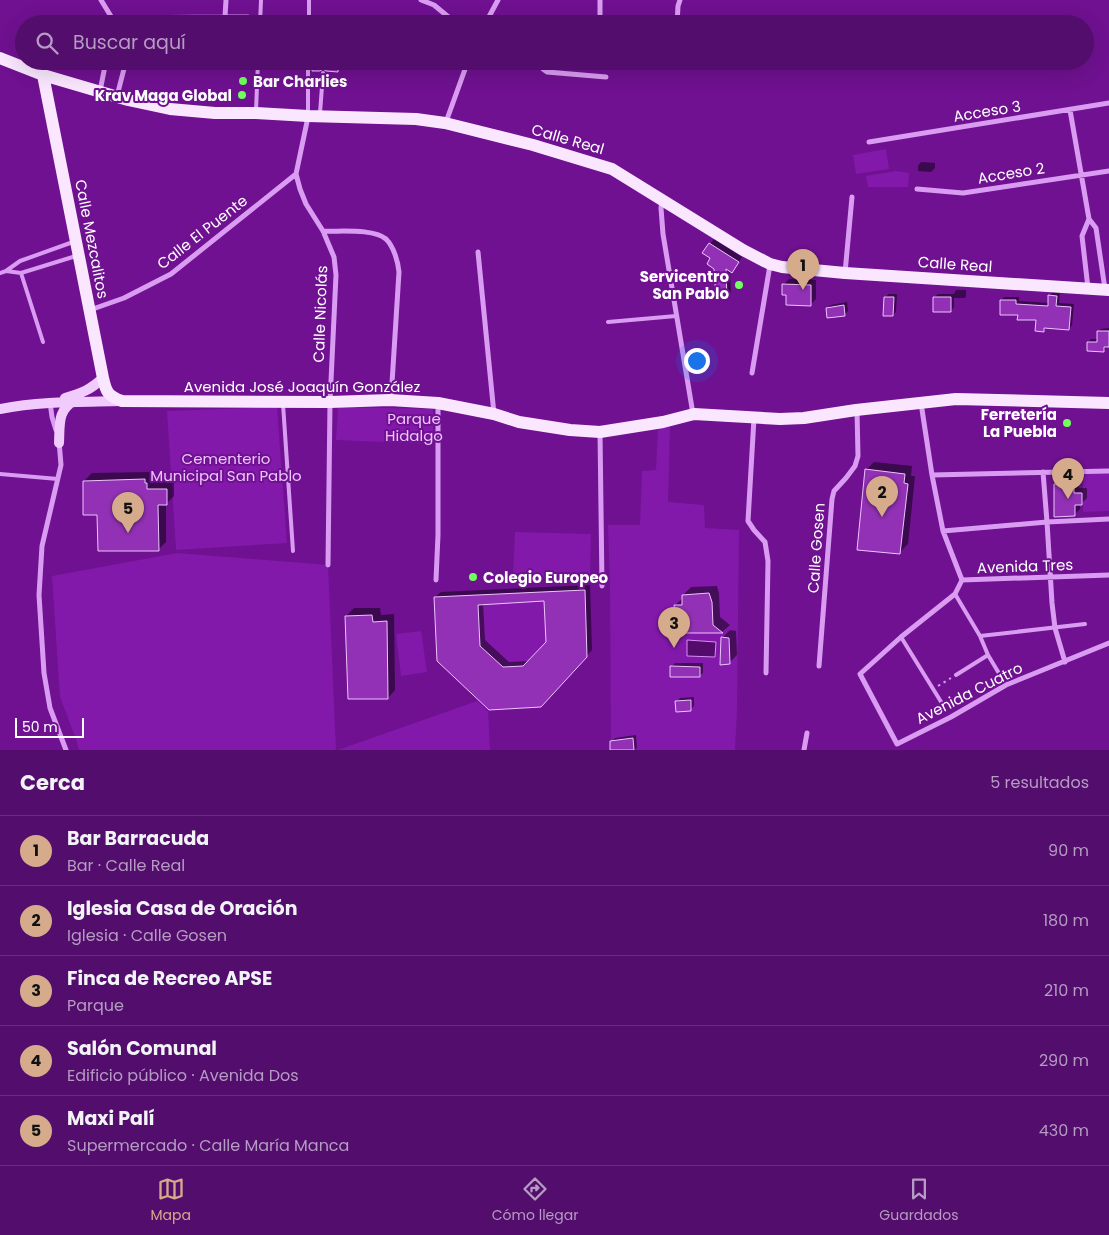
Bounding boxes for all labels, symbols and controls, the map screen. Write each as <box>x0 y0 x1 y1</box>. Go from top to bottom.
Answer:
search box <box>15 15 1094 70</box>
icon: search <box>33 29 61 57</box>
text: Buscar aquí <box>73 29 186 56</box>
place label: Bar Charlies <box>253 71 347 92</box>
marker: Bar Charlies <box>237 75 249 87</box>
place label: Krav Maga Global <box>95 85 232 106</box>
marker: Krav Maga Global <box>236 89 248 101</box>
street label: Acceso 3 <box>952 95 1022 127</box>
street label: Calle Real <box>529 119 607 159</box>
street label: Acceso 2 <box>976 157 1046 189</box>
street label: Calle Mezcalitos <box>70 178 114 301</box>
street label: Calle El Puente <box>152 190 252 274</box>
pin: 1 <box>787 249 819 290</box>
street label: Calle Real <box>917 251 993 277</box>
street label: Calle Nicolás <box>308 265 332 363</box>
place label: Servicentro San Pablo <box>640 266 729 304</box>
marker: Servicentro San Pablo <box>733 279 745 291</box>
your location <box>684 348 710 374</box>
street label: Avenida José Joaquín González <box>184 376 420 397</box>
place label: Ferretería La Puebla <box>981 404 1057 442</box>
park label: Parque Hidalgo <box>385 408 443 446</box>
marker: Ferretería La Puebla <box>1061 417 1073 429</box>
park label: Cementerio Municipal San Pablo <box>150 448 302 486</box>
pin: 4 <box>1052 458 1084 499</box>
pin: 2 <box>866 476 898 517</box>
pin: 5 <box>112 492 144 533</box>
street label: Calle Gosen <box>802 502 830 594</box>
street label: Avenida Tres <box>977 554 1074 578</box>
place label: Colegio Europeo <box>483 567 609 588</box>
marker: Colegio Europeo <box>467 571 479 583</box>
pin: 3 <box>658 607 690 648</box>
street label: Avenida Cuatro <box>912 657 1026 729</box>
scale bar <box>15 715 84 738</box>
text: 50 m <box>22 717 58 737</box>
text: Cerca <box>20 768 85 797</box>
text: 5 resultados <box>990 771 1089 794</box>
text: Bar Barracuda <box>67 825 209 852</box>
text: 1 <box>33 839 39 862</box>
text: 90 m <box>1048 839 1089 862</box>
text: Bar · Calle Real <box>67 854 185 877</box>
text: Iglesia Casa de Oración <box>67 895 297 922</box>
text: 2 <box>31 909 41 932</box>
text: 180 m <box>1043 909 1089 932</box>
text: Iglesia · Calle Gosen <box>67 924 227 947</box>
text: Finca de Recreo APSE <box>67 965 272 992</box>
text: 3 <box>31 979 41 1002</box>
text: 210 m <box>1044 979 1089 1002</box>
text: Parque <box>67 994 124 1017</box>
text: Salón Comunal <box>67 1035 217 1062</box>
text: 4 <box>31 1049 41 1072</box>
text: 290 m <box>1039 1049 1089 1072</box>
text: Edificio público · Avenida Dos <box>67 1064 299 1087</box>
text: Maxi Palí <box>67 1105 155 1132</box>
text: 5 <box>31 1119 41 1142</box>
text: 430 m <box>1039 1119 1089 1142</box>
text: Supermercado · Calle María Manca <box>67 1134 349 1157</box>
tab: Mapa <box>150 1175 191 1226</box>
tab: Cómo llegar <box>492 1175 578 1226</box>
tab: Guardados <box>879 1175 959 1226</box>

